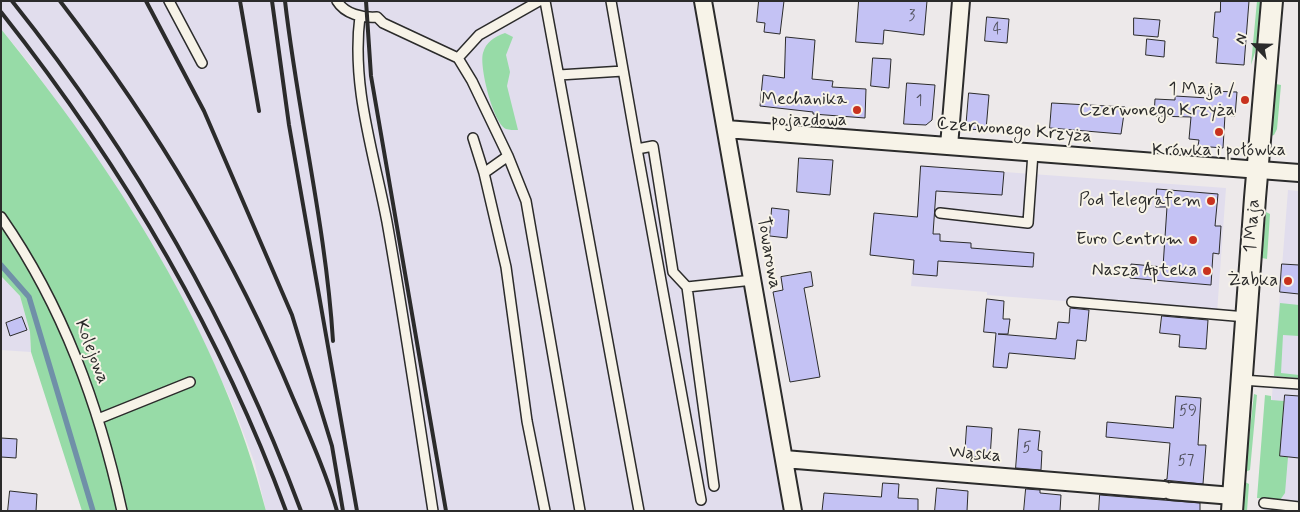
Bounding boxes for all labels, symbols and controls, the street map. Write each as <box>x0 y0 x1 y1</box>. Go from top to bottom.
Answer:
house number: 3 <box>909 8 915 26</box>
north arrow <box>1230 20 1280 70</box>
house number: 4 <box>993 21 1001 39</box>
text: N <box>1231 31 1251 47</box>
place label: 1 Maja / Czerwonego Krzyża <box>1079 79 1235 122</box>
place label: Mechanika pojazdowa <box>761 89 847 132</box>
house number: 1 <box>916 93 922 111</box>
marker: 1 Maja / Czerwonego Krzyża <box>1239 94 1251 106</box>
marker: Mechanika pojazdowa <box>851 104 863 116</box>
street label: Czerwonego Krzyża <box>935 113 1093 149</box>
marker: Krówka i połówka <box>1213 126 1225 138</box>
place label: Krówka i połówka <box>1152 140 1286 162</box>
place label: Pod Telegrafem <box>1079 190 1201 212</box>
marker: Pod Telegrafem <box>1205 195 1217 207</box>
street label: 1 Maja <box>1240 198 1266 254</box>
street label: Towarowa <box>751 215 785 291</box>
place label: Euro Centrum <box>1076 229 1183 251</box>
marker: Euro Centrum <box>1187 234 1199 246</box>
place label: Nasza Apteka <box>1092 260 1197 282</box>
marker: Nasza Apteka <box>1201 265 1213 277</box>
place label: Żabka <box>1227 270 1278 292</box>
marker: Żabka <box>1282 275 1294 287</box>
street label: Kolejowa <box>69 317 113 387</box>
house number: 59 <box>1179 403 1197 421</box>
house number: 5 <box>1023 440 1031 458</box>
street label: Wąska <box>948 442 1002 468</box>
house number: 57 <box>1178 453 1194 471</box>

